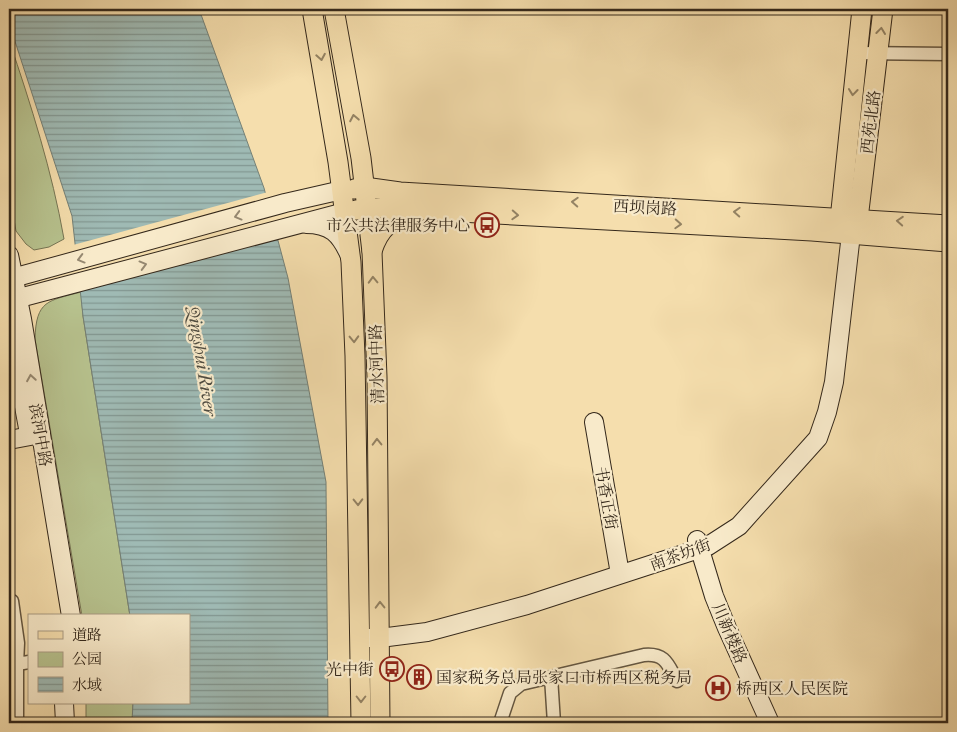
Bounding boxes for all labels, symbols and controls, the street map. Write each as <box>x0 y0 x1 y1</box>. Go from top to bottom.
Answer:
one-way arrow <box>875 26 885 35</box>
one-way arrow <box>315 52 325 61</box>
one-way arrow <box>848 88 859 96</box>
street label: 西苑北路 <box>857 89 884 155</box>
one-way arrow <box>349 114 360 123</box>
street label: 西坝岗路 <box>613 196 677 219</box>
one-way arrow <box>571 197 579 208</box>
one-way arrow <box>733 206 741 217</box>
one-way arrow <box>512 209 520 220</box>
one-way arrow <box>234 210 242 221</box>
bus stop icon: 市公共法律服务中心 <box>474 212 500 238</box>
place label: 市公共法律服务中心 <box>326 216 470 235</box>
one-way arrow <box>895 216 903 227</box>
one-way arrow <box>674 218 682 229</box>
one-way arrow <box>77 253 86 264</box>
one-way arrow <box>139 260 147 271</box>
one-way arrow <box>367 275 378 283</box>
water label: Qingshui River <box>182 304 221 419</box>
street label: 清水河中路 <box>366 324 387 404</box>
one-way arrow <box>349 336 359 344</box>
one-way arrow <box>27 373 37 382</box>
street label: 滨河中路 <box>26 402 55 468</box>
one-way arrow <box>372 438 383 446</box>
street label: 书香正街 <box>592 465 621 531</box>
one-way arrow <box>353 498 363 506</box>
street label: 南茶坊街 <box>647 535 713 574</box>
one-way arrow <box>375 600 385 608</box>
street label: 川新楼路 <box>708 600 751 666</box>
legend <box>28 614 190 704</box>
text: 道路 <box>72 626 102 644</box>
text: 公园 <box>72 650 102 668</box>
bus stop icon: 光中街 <box>379 656 405 682</box>
place label: 光中街 <box>326 660 374 679</box>
building icon: 国家税务总局张家口市桥西区税务局 <box>406 664 432 690</box>
place label: 国家税务总局张家口市桥西区税务局 <box>436 668 692 687</box>
hospital icon: 桥西区人民医院 <box>705 675 731 701</box>
text: 水域 <box>72 676 102 694</box>
place label: 桥西区人民医院 <box>736 679 848 698</box>
one-way arrow <box>356 696 366 704</box>

